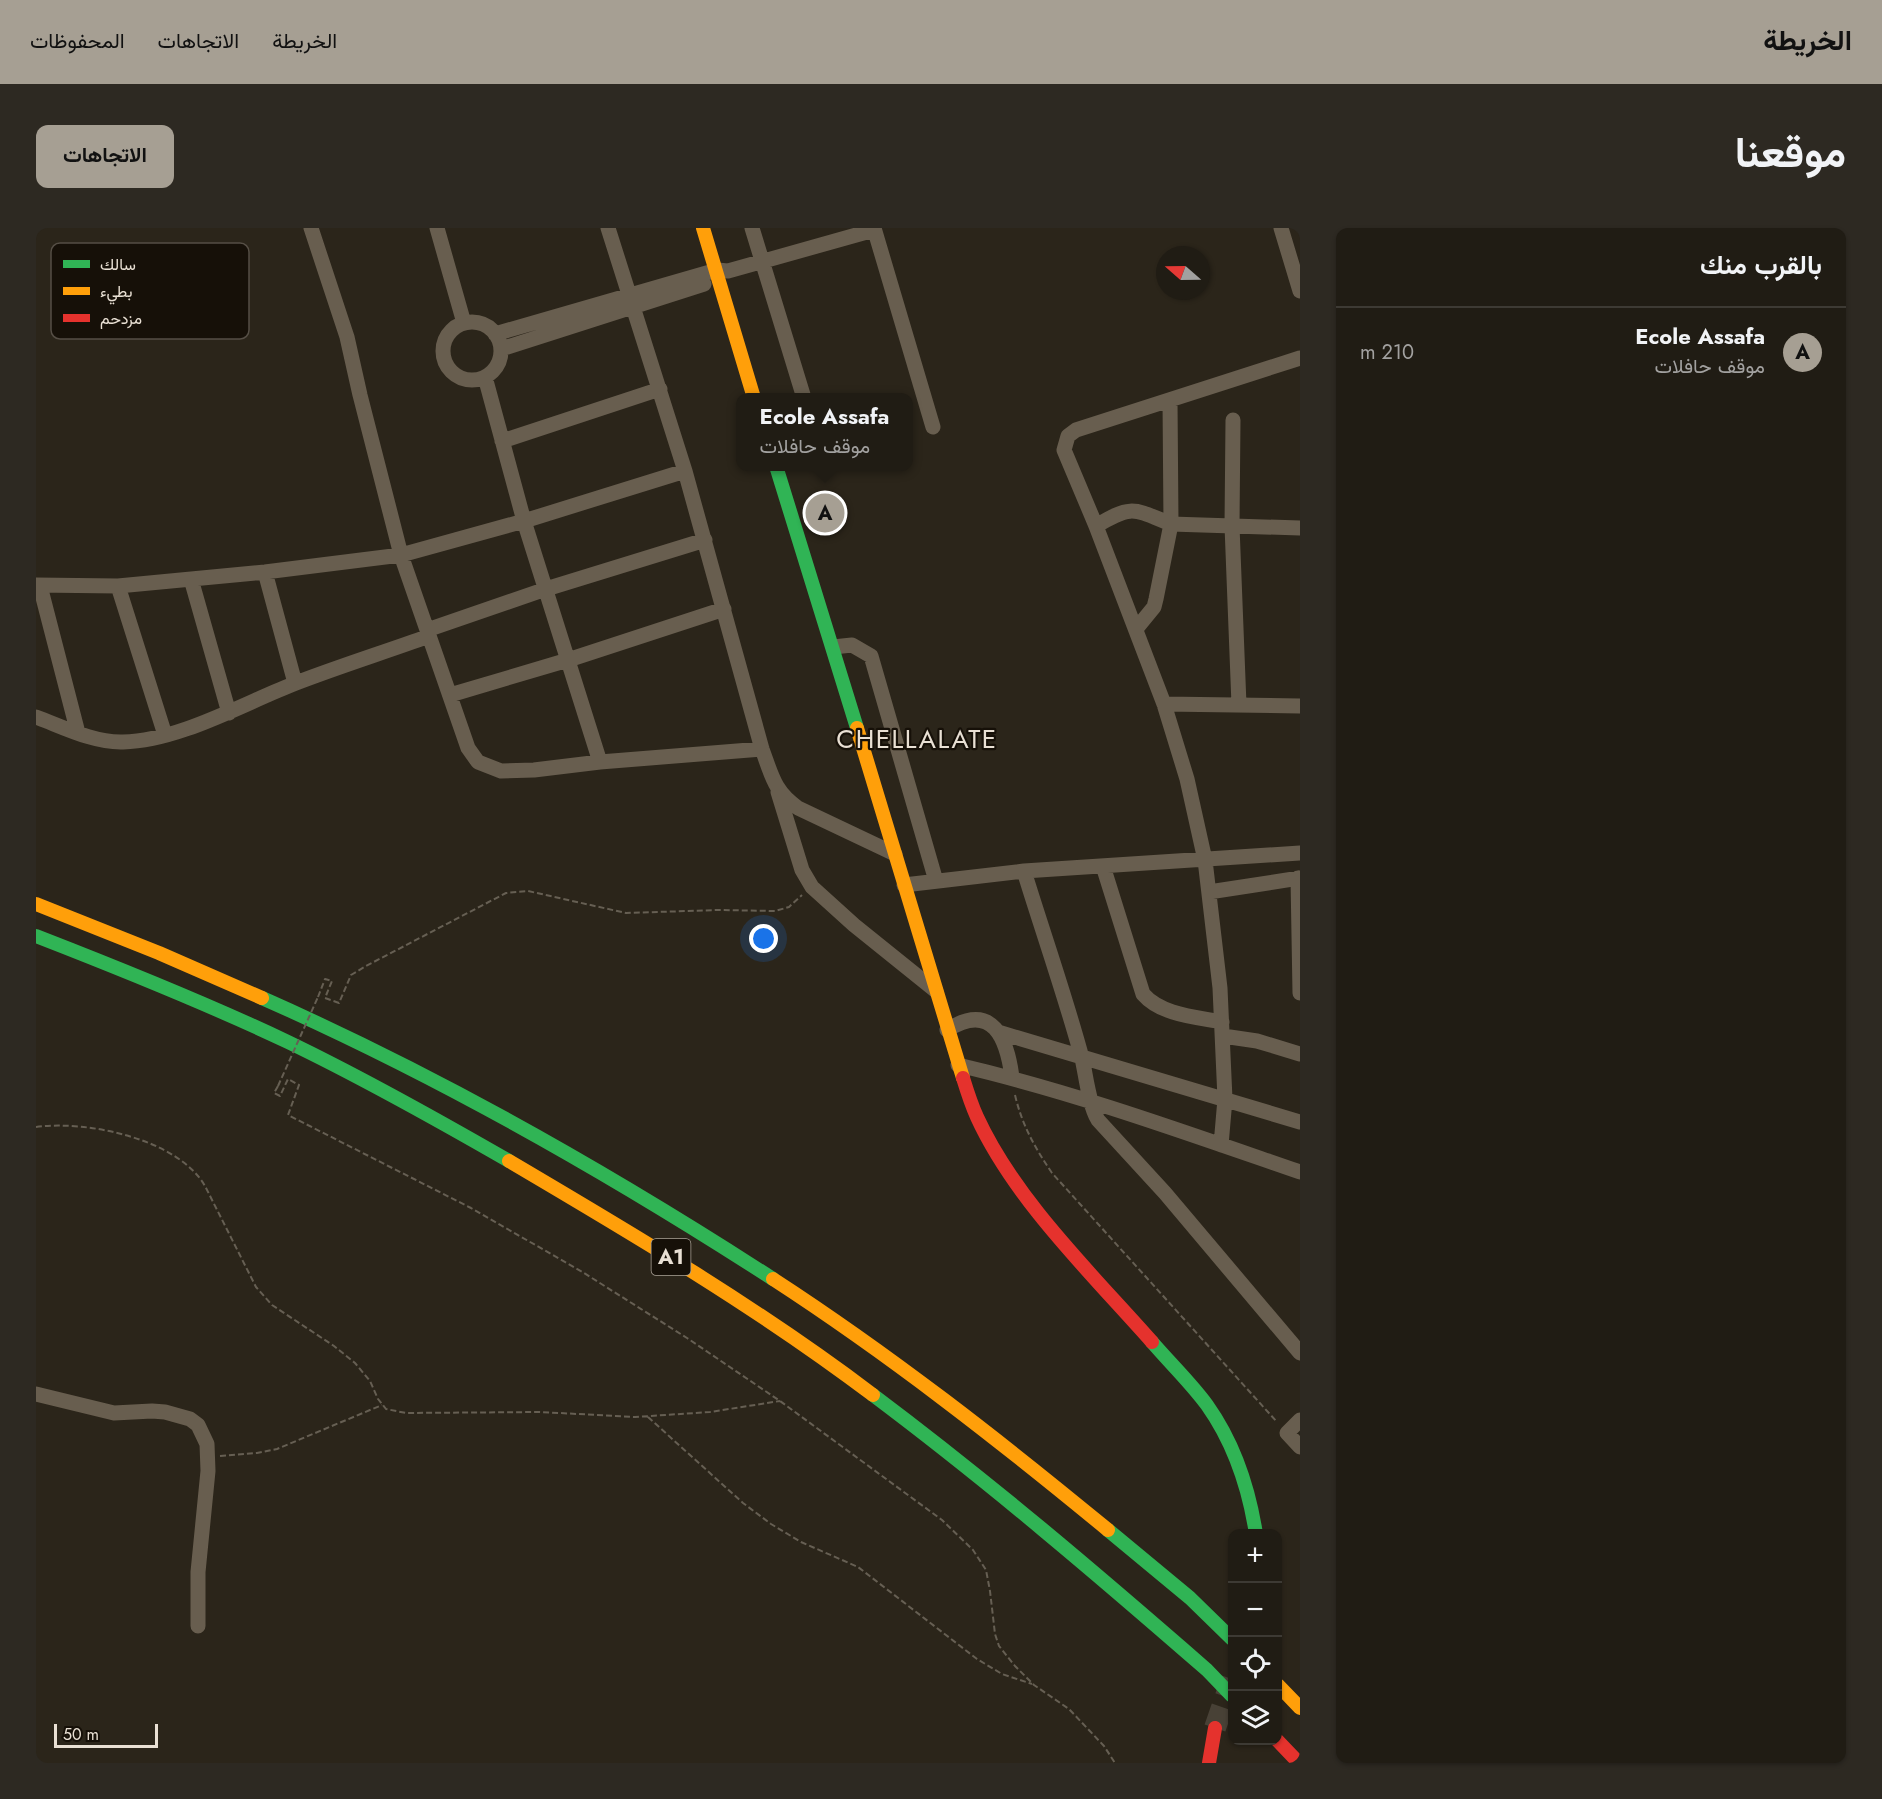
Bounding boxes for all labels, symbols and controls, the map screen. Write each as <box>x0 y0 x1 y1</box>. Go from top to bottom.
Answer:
text: الخريطة <box>1763 20 1852 61</box>
text: المحفوظات <box>30 26 125 56</box>
text: الاتجاهات <box>158 26 239 56</box>
text: الخريطة <box>272 26 337 56</box>
text: موقعنا <box>1735 122 1846 183</box>
button: الاتجاهات <box>36 125 174 188</box>
legend <box>51 243 249 339</box>
north arrow <box>1156 246 1210 300</box>
text: بالقرب منك <box>1700 246 1822 284</box>
text: سالك <box>100 253 136 276</box>
text: بطيء <box>100 280 132 305</box>
text: مزدحم <box>100 307 142 330</box>
text: Ecole Assafa <box>1635 320 1765 352</box>
text: 210 m <box>1360 338 1414 367</box>
text: A <box>1795 338 1810 367</box>
text: موقف حافلات <box>1654 352 1765 381</box>
popup <box>736 393 913 471</box>
text: Ecole Assafa <box>760 400 889 432</box>
text: موقف حافلات <box>760 432 870 461</box>
pin: A <box>806 490 844 536</box>
district label: CHELLALATE <box>836 720 998 758</box>
your location <box>749 924 778 953</box>
road number: A1 <box>652 1239 690 1275</box>
map controls <box>1228 1529 1282 1745</box>
button: + <box>1228 1529 1282 1583</box>
button: − <box>1228 1583 1282 1637</box>
button: locate <box>1228 1637 1282 1691</box>
button: layers <box>1228 1691 1282 1745</box>
scale bar <box>54 1721 158 1748</box>
text: 50 m <box>63 1723 99 1746</box>

